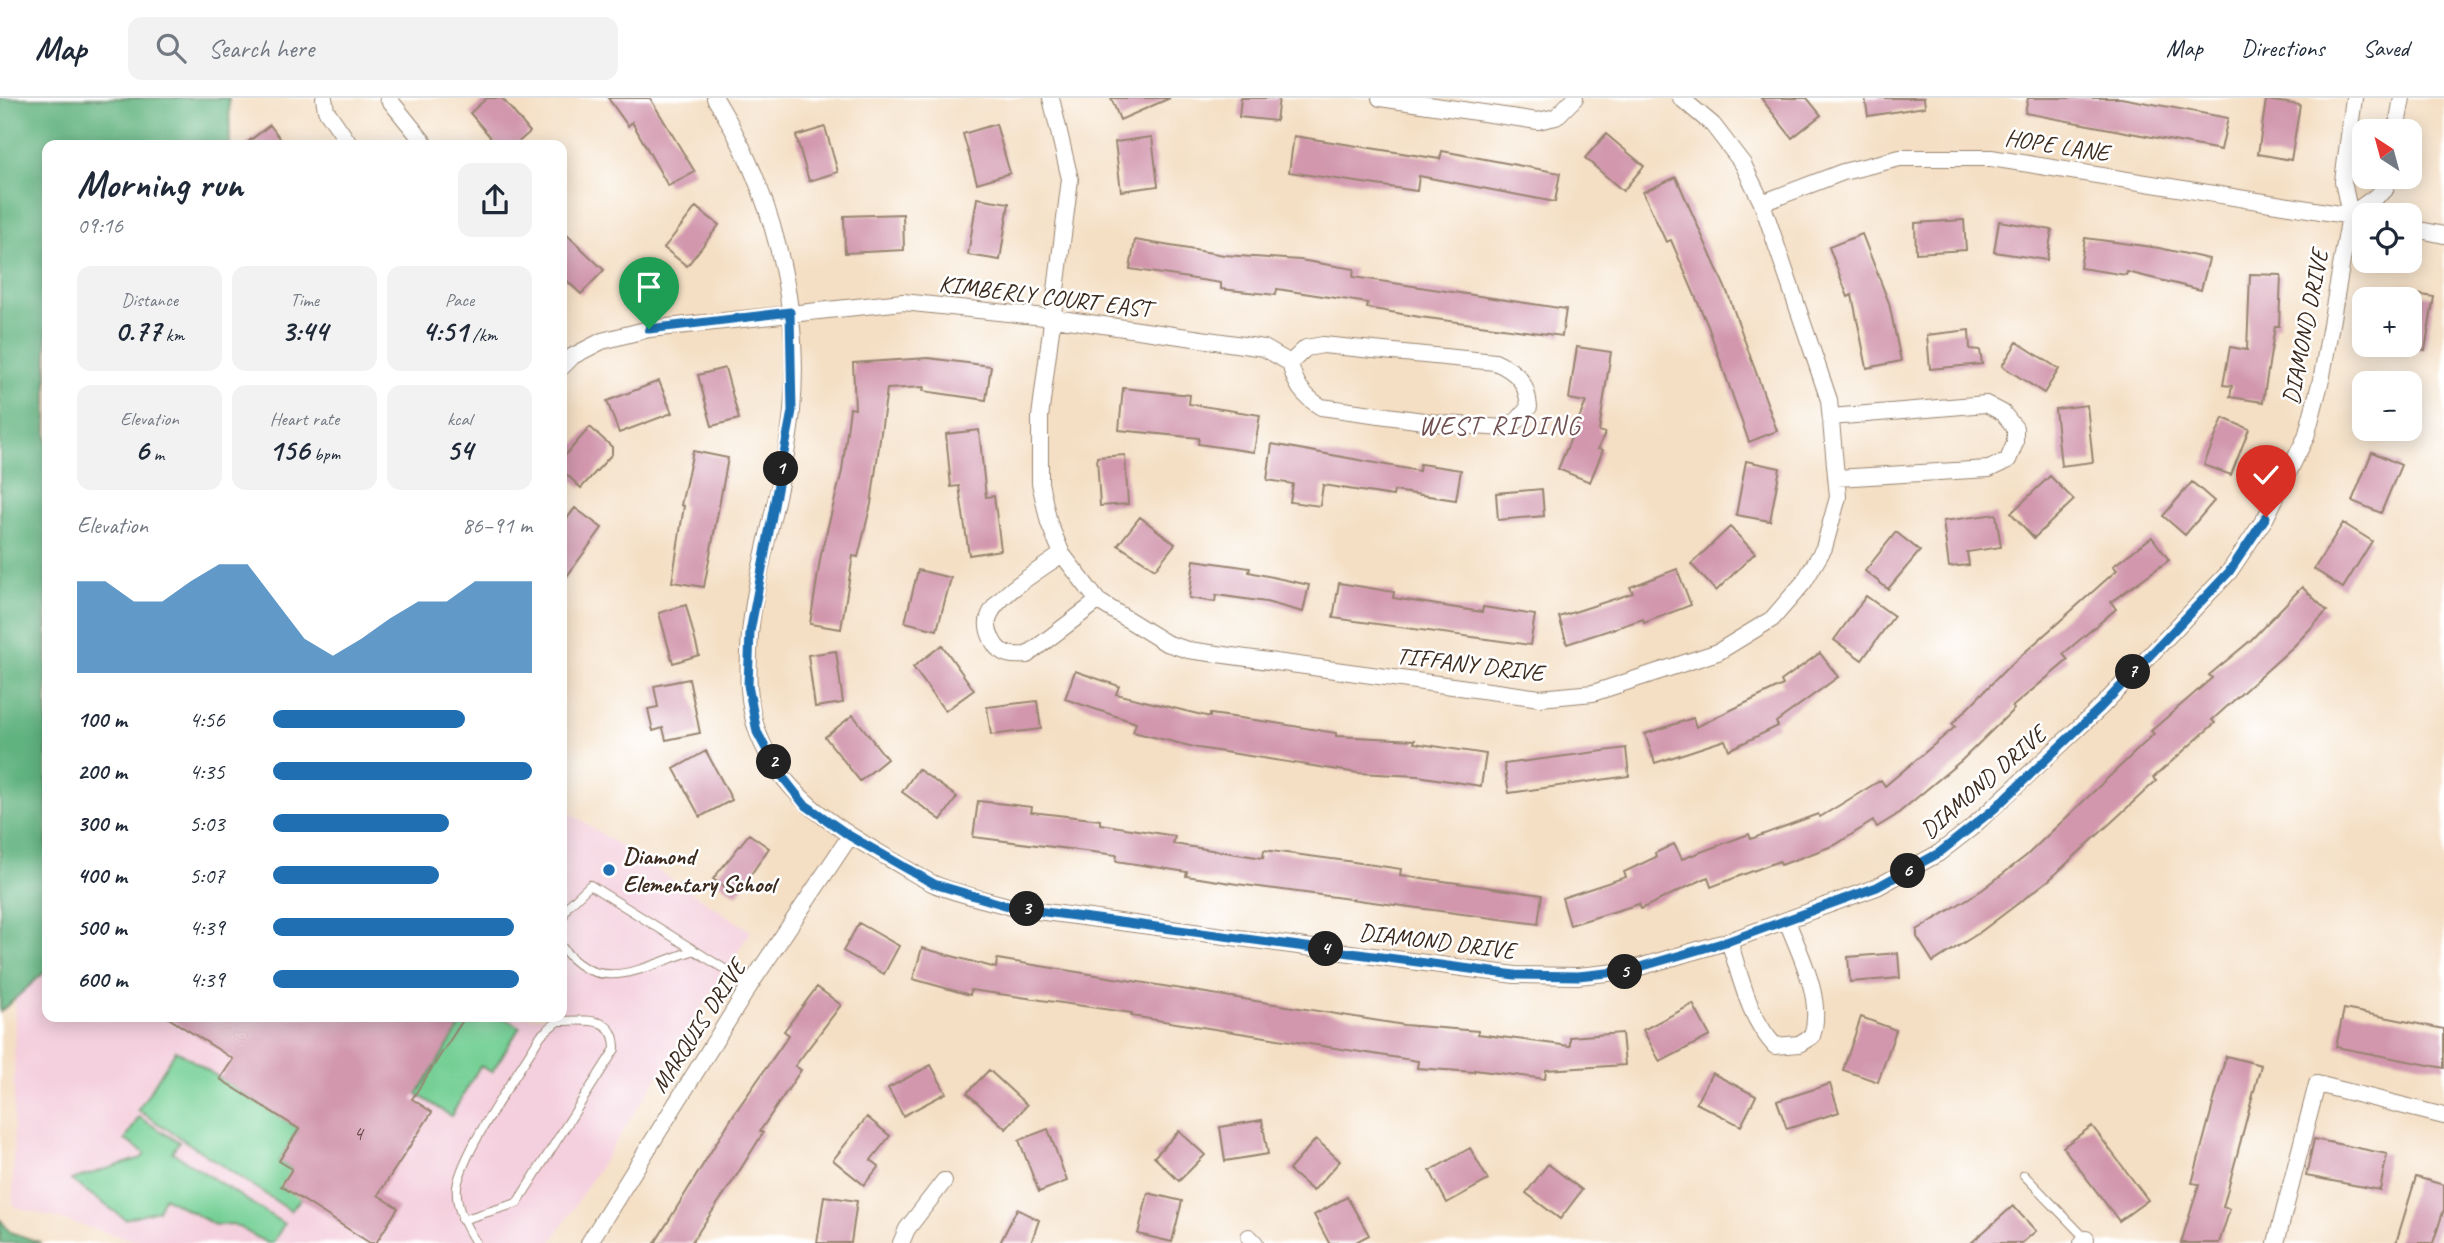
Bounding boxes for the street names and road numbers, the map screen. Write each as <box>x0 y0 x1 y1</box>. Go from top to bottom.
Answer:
street label: HOPE LANE <box>2003 122 2114 169</box>
street label: DIAMOND DRIVE <box>2275 244 2335 407</box>
street label: KIMBERLY COURT EAST <box>937 268 1159 325</box>
street label: TIFFANY DRIVE <box>1395 640 1548 688</box>
street label: DIAMOND DRIVE <box>1914 717 2054 845</box>
street label: DIAMOND DRIVE <box>1357 917 1519 966</box>
street label: MARQUIS DRIVE <box>644 952 754 1098</box>

